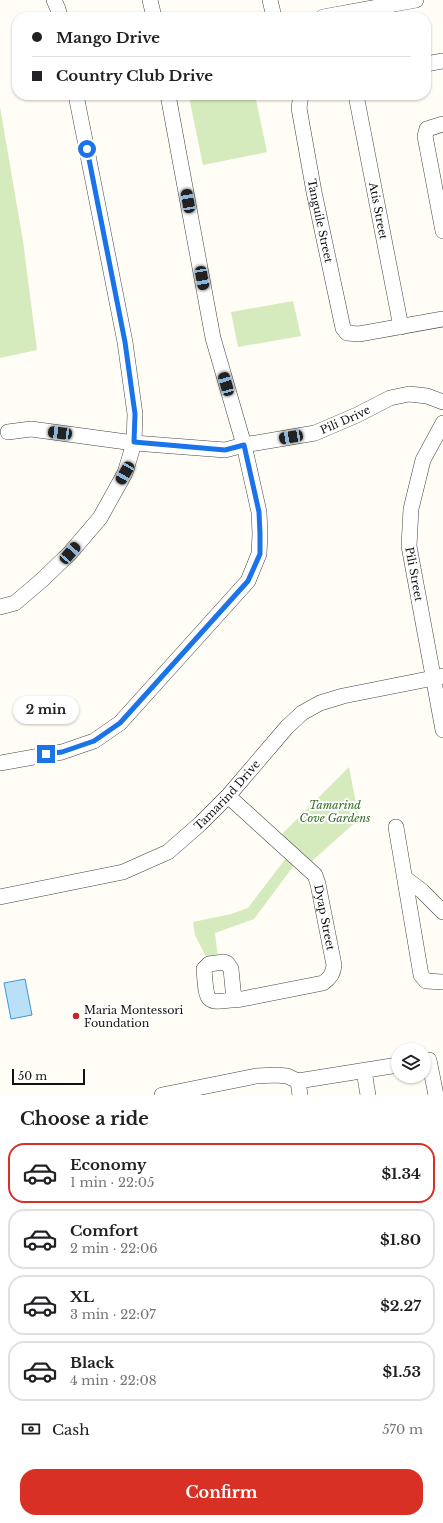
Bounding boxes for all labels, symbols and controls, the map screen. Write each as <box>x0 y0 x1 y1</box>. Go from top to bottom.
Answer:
text: Mango Drive <box>56 28 160 47</box>
text: Country Club Drive <box>56 66 213 85</box>
route start <box>78 140 96 158</box>
street label: Tanguile Street <box>305 178 336 265</box>
street label: Atis Street <box>366 180 391 241</box>
car <box>180 188 196 214</box>
car <box>194 265 210 291</box>
car <box>217 371 235 397</box>
street label: Pili Drive <box>318 402 373 437</box>
car <box>47 426 73 440</box>
car <box>278 429 304 445</box>
car <box>114 460 136 486</box>
car <box>58 540 82 566</box>
street label: Pili Street <box>402 546 426 603</box>
callout: 2 min <box>13 696 79 724</box>
text: 2 min <box>26 701 66 718</box>
route end <box>37 745 55 763</box>
street label: Tamarind Drive <box>191 757 263 833</box>
park label: Tamarind Cove Gardens <box>300 798 370 825</box>
street label: Dyap Street <box>311 883 338 952</box>
place label: Maria Montessori Foundation <box>84 1003 184 1030</box>
marker: Maria Montessori Foundation <box>71 1011 81 1021</box>
map controls <box>391 1043 431 1083</box>
button: layers <box>391 1043 431 1083</box>
scale bar <box>12 1067 85 1086</box>
text: 50 m <box>18 1069 47 1083</box>
text: Choose a ride <box>20 1108 149 1130</box>
icon: car <box>22 1155 58 1191</box>
text: Economy <box>70 1155 147 1174</box>
text: $1.34 <box>381 1164 421 1183</box>
text: 1 min · 22:05 <box>70 1174 154 1191</box>
icon: car <box>22 1221 58 1257</box>
text: Comfort <box>70 1221 138 1240</box>
text: $1.80 <box>380 1230 421 1249</box>
text: 2 min · 22:06 <box>70 1240 158 1257</box>
icon: car <box>22 1287 58 1323</box>
text: XL <box>70 1287 94 1306</box>
text: $2.27 <box>380 1296 421 1315</box>
text: 3 min · 22:07 <box>70 1306 156 1323</box>
icon: car <box>22 1353 58 1389</box>
text: Black <box>70 1353 114 1372</box>
text: $1.53 <box>382 1362 421 1381</box>
text: 4 min · 22:08 <box>70 1372 157 1389</box>
icon: cash <box>20 1418 42 1440</box>
text: Cash <box>52 1420 89 1439</box>
text: 570 m <box>382 1421 423 1438</box>
button: Confirm <box>20 1469 423 1515</box>

